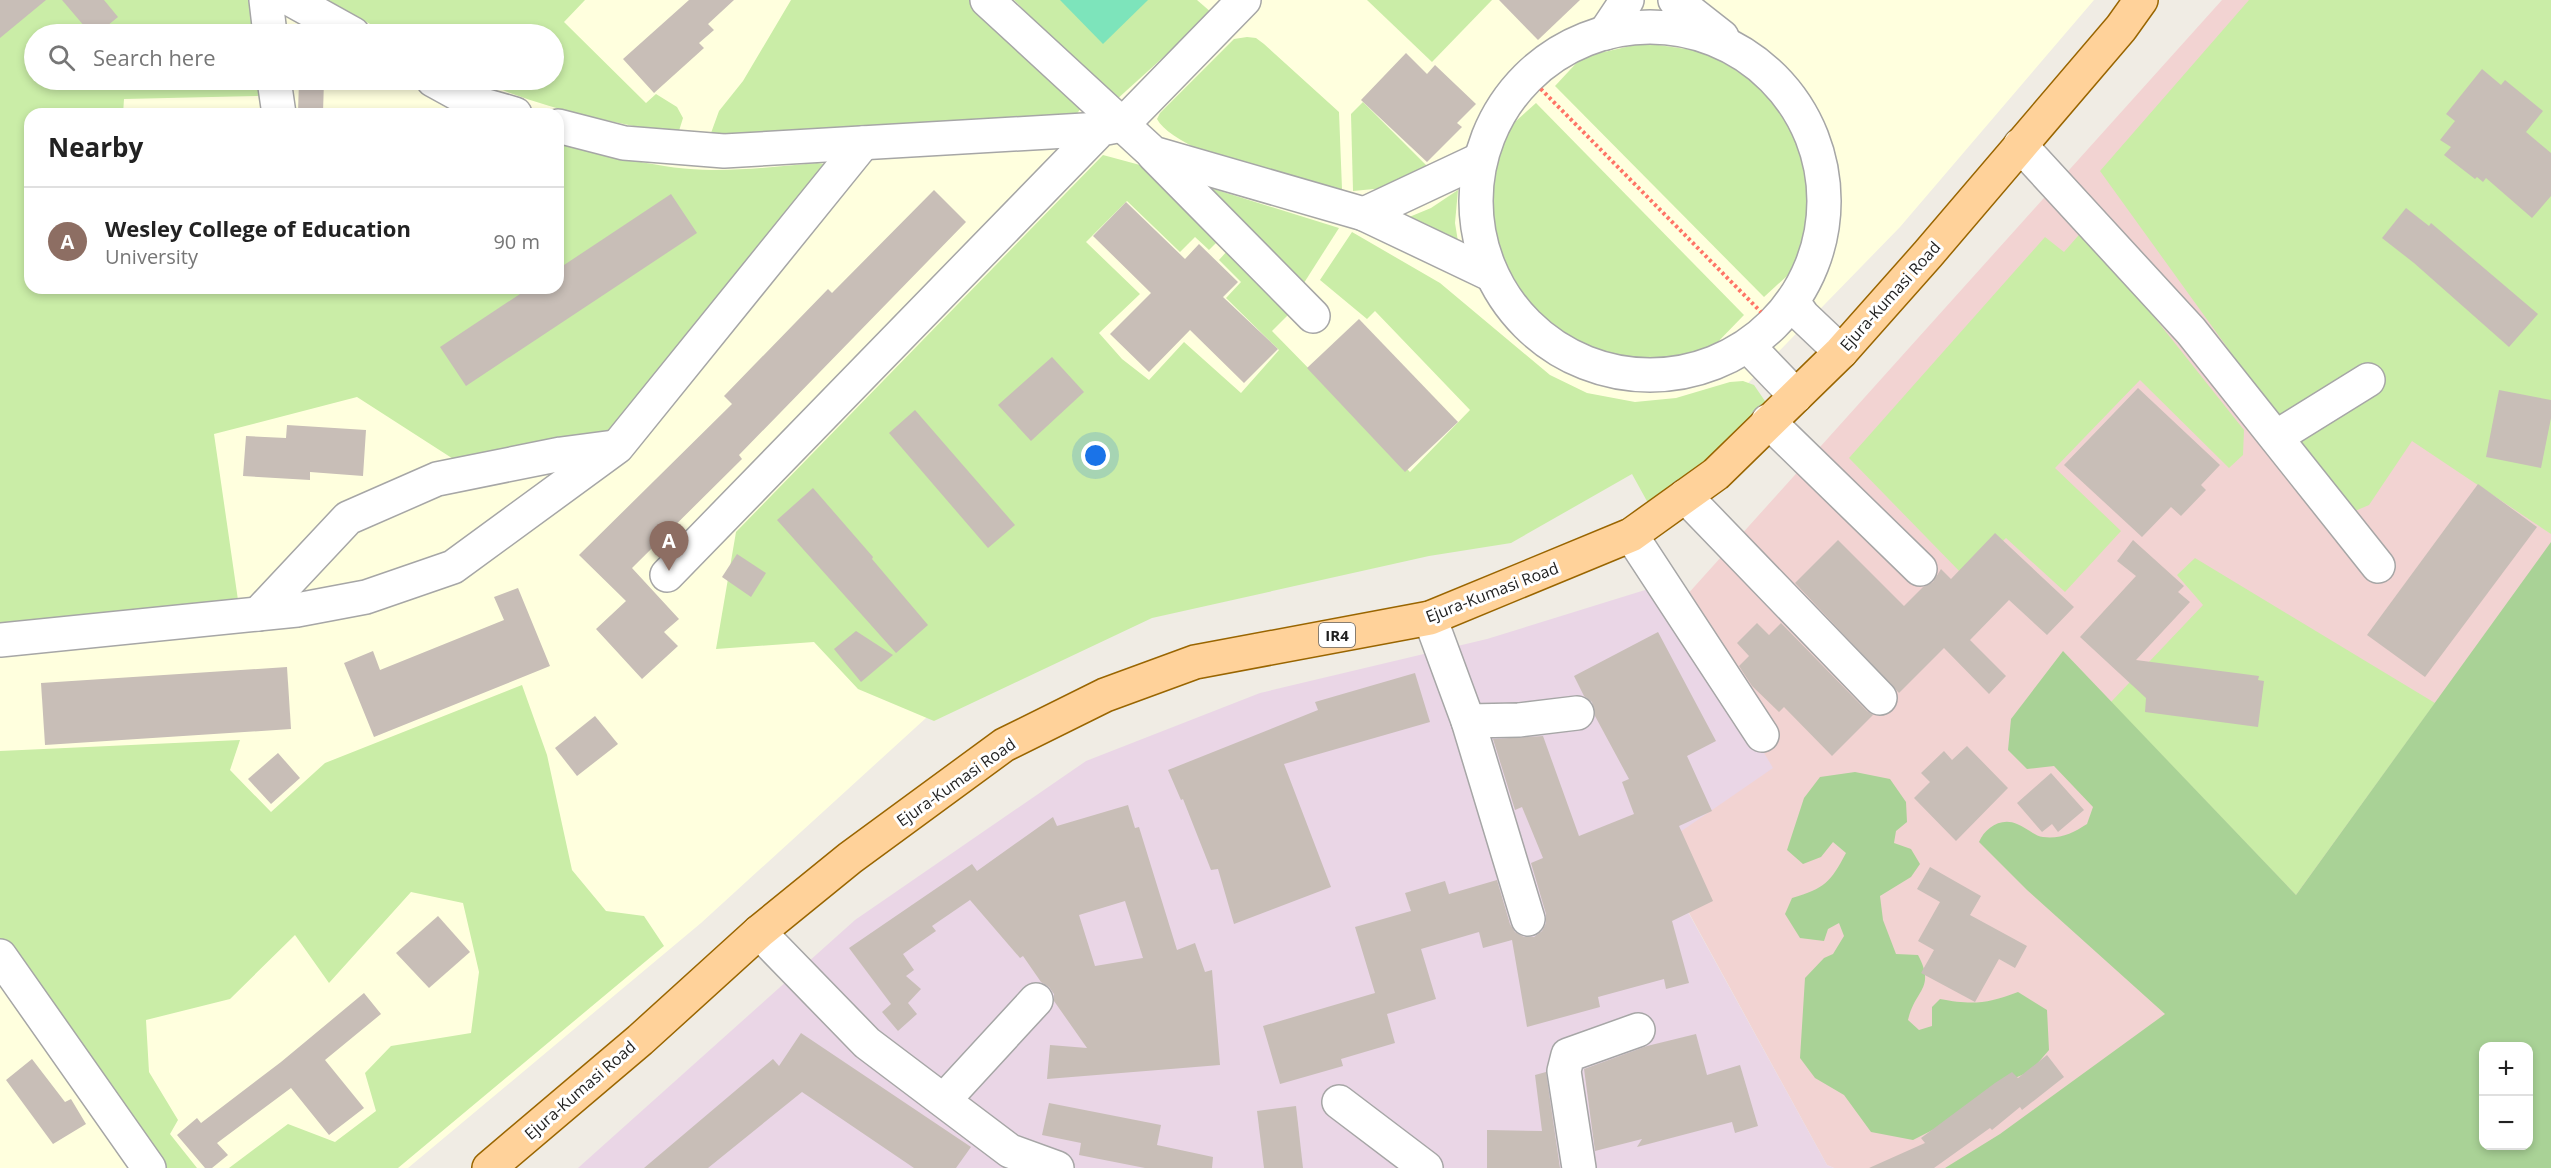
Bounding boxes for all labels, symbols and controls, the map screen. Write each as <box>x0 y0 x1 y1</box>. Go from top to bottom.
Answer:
search box <box>24 24 564 90</box>
icon: search <box>45 41 78 74</box>
text: Search here <box>93 42 216 72</box>
text: Nearby <box>48 129 143 165</box>
text: Wesley College of Education <box>105 213 411 243</box>
text: A <box>61 228 74 255</box>
text: 90 m <box>493 228 540 255</box>
street label: Ejura-Kumasi Road <box>1835 236 1945 356</box>
text: University <box>105 243 198 270</box>
your location <box>1081 441 1110 470</box>
pin: A <box>650 522 688 571</box>
street label: Ejura-Kumasi Road <box>1422 557 1562 627</box>
road number: IR4 <box>1319 623 1355 647</box>
street label: Ejura-Kumasi Road <box>892 733 1020 831</box>
street label: Ejura-Kumasi Road <box>520 1036 640 1144</box>
map controls <box>2479 1042 2533 1150</box>
button: + <box>2479 1042 2533 1096</box>
button: − <box>2479 1096 2533 1150</box>

